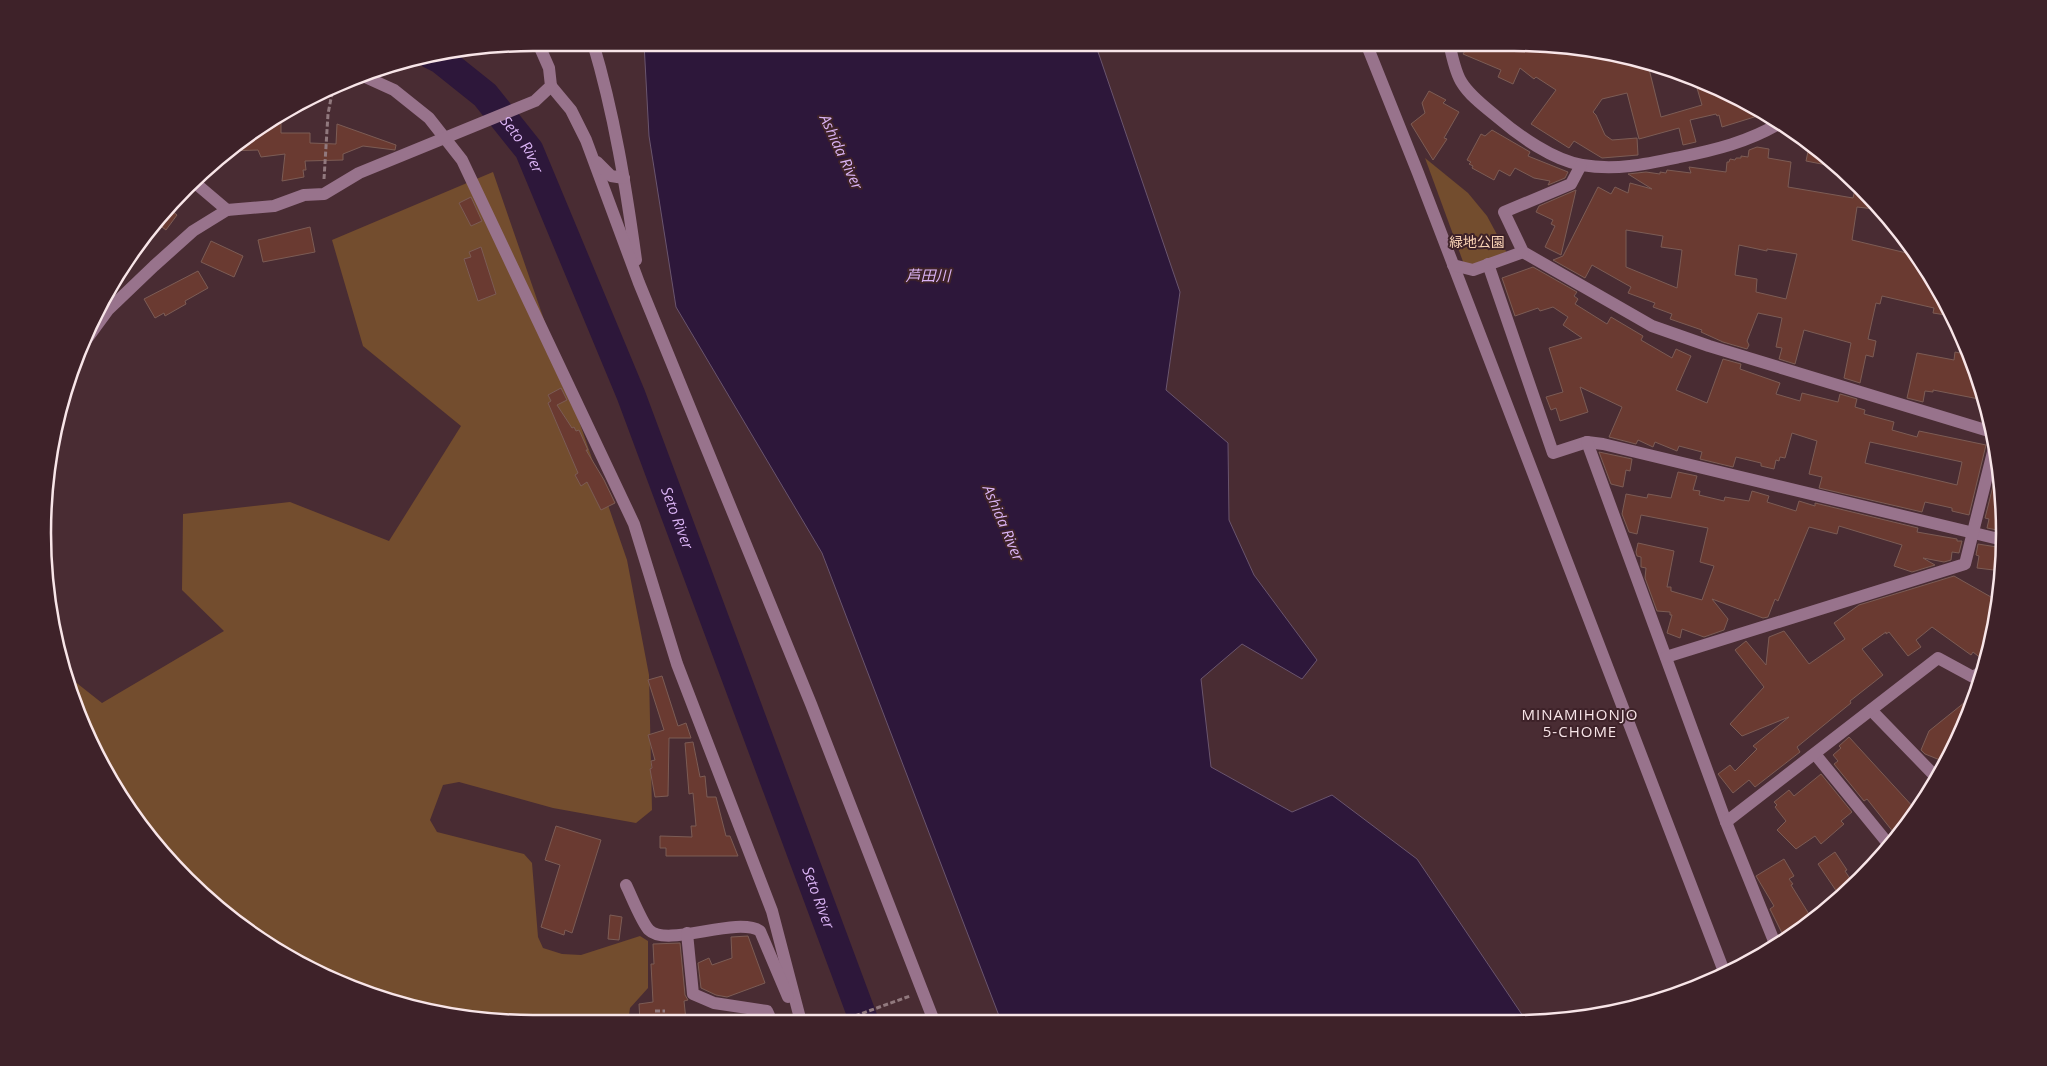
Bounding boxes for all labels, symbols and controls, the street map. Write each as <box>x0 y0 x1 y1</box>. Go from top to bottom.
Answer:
water label: Ashida River <box>815 110 869 193</box>
water label: Seto River <box>496 111 549 177</box>
park label: 緑地公園 <box>1449 232 1505 251</box>
water label: 芦田川 <box>905 265 952 285</box>
water label: Ashida River <box>978 480 1029 565</box>
water label: Seto River <box>657 484 699 553</box>
district label: MINAMIHONJO 5-CHOME <box>1522 704 1638 741</box>
water label: Seto River <box>798 863 840 932</box>

